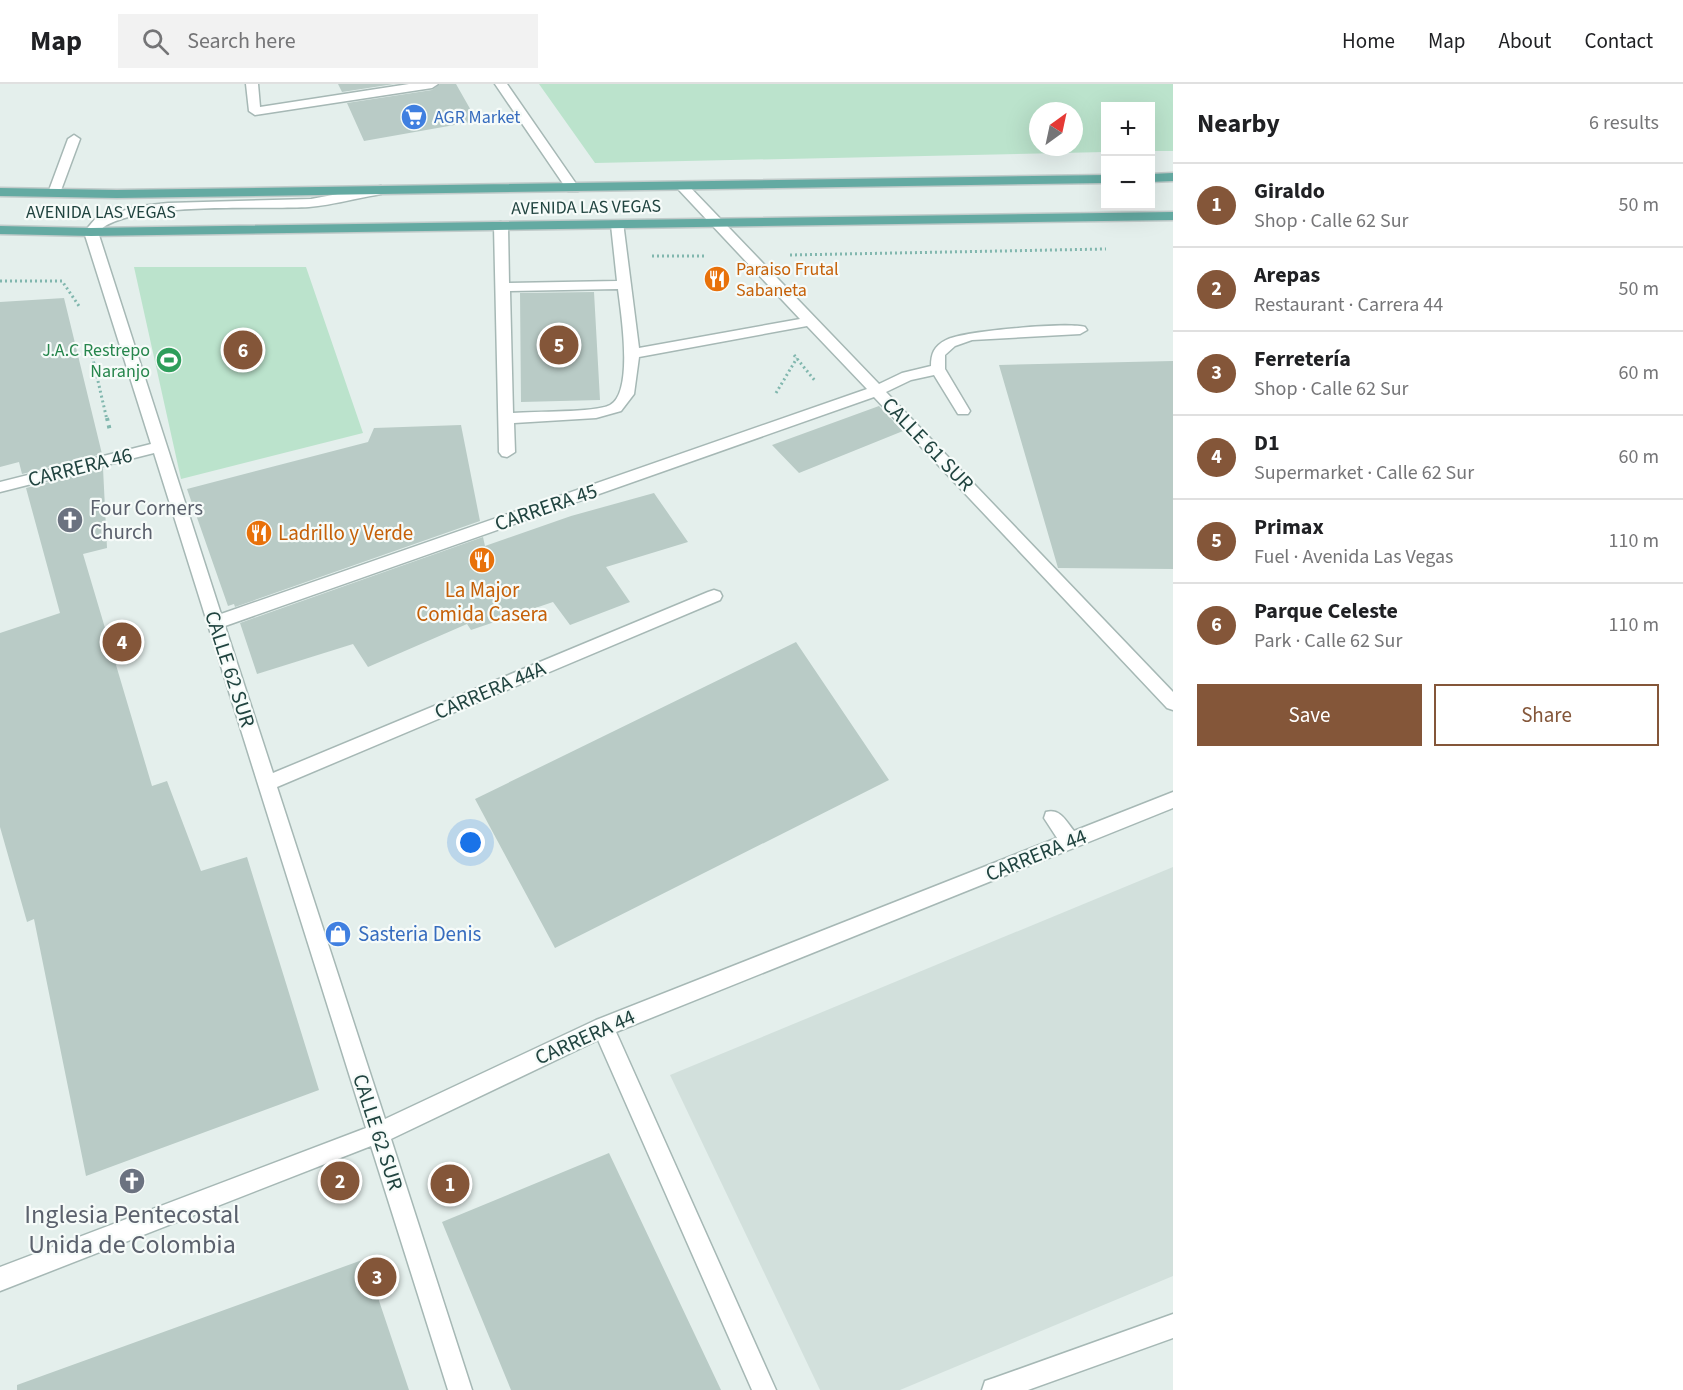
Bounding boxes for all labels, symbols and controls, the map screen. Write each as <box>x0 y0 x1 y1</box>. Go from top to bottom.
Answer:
search box <box>118 14 538 68</box>
text: Map <box>30 21 82 61</box>
icon: search <box>139 25 172 58</box>
text: Search here <box>187 25 296 57</box>
text: Home <box>1342 26 1395 56</box>
text: Map <box>1428 26 1466 56</box>
text: About <box>1499 26 1551 56</box>
text: Contact <box>1584 26 1653 56</box>
supermarket icon: AGR Market <box>399 102 429 132</box>
north arrow <box>1029 102 1083 156</box>
map controls <box>1101 102 1155 210</box>
button: + <box>1101 102 1155 156</box>
place label: AGR Market <box>434 105 520 130</box>
text: Nearby <box>1197 105 1280 142</box>
text: 6 results <box>1589 109 1659 137</box>
button: − <box>1101 156 1155 210</box>
text: Giraldo <box>1254 175 1325 207</box>
text: 1 <box>1211 191 1222 219</box>
text: 50 m <box>1619 191 1659 219</box>
street label: AVENIDA LAS VEGAS <box>511 194 661 221</box>
street label: AVENIDA LAS VEGAS <box>26 200 176 225</box>
text: Shop · Calle 62 Sur <box>1254 207 1408 235</box>
place label: Paraiso Frutal Sabaneta <box>736 257 839 303</box>
text: Arepas <box>1254 259 1320 291</box>
restaurant icon: Paraiso Frutal Sabaneta <box>702 264 732 294</box>
text: 2 <box>1211 275 1222 303</box>
text: 50 m <box>1619 275 1659 303</box>
text: Restaurant · Carrera 44 <box>1254 291 1443 319</box>
pin: 5 <box>540 322 578 368</box>
pin: 6 <box>224 328 262 372</box>
place label: J.A.C Restrepo Naranjo <box>42 338 150 384</box>
text: Ferretería <box>1254 343 1351 375</box>
sports icon: J.A.C Restrepo Naranjo <box>154 345 184 375</box>
text: 3 <box>1211 359 1222 387</box>
text: 60 m <box>1619 359 1659 387</box>
text: Shop · Calle 62 Sur <box>1254 375 1408 403</box>
street label: CALLE 61 SUR <box>875 390 981 498</box>
text: D1 <box>1254 427 1280 459</box>
street label: CARRERA 46 <box>25 440 135 494</box>
text: 4 <box>1211 443 1222 471</box>
text: 60 m <box>1619 443 1659 471</box>
text: Supermarket · Calle 62 Sur <box>1254 459 1474 487</box>
street label: CARRERA 45 <box>491 475 601 539</box>
place label: Four Corners Church <box>90 493 203 547</box>
church icon: Four Corners Church <box>55 505 85 535</box>
text: Primax <box>1254 511 1324 543</box>
restaurant icon: Ladrillo y Verde <box>244 518 274 548</box>
place label: Ladrillo y Verde <box>278 518 413 548</box>
text: 5 <box>1211 527 1222 555</box>
text: 110 m <box>1609 527 1659 555</box>
text: Fuel · Avenida Las Vegas <box>1254 543 1454 571</box>
restaurant icon: La Major Comida Casera <box>467 545 497 575</box>
place label: La Major Comida Casera <box>416 575 548 629</box>
text: Parque Celeste <box>1254 595 1398 627</box>
street label: CALLE 62 SUR <box>197 607 263 731</box>
text: 6 <box>1211 611 1222 639</box>
text: 110 m <box>1609 611 1659 639</box>
pin: 4 <box>102 620 142 664</box>
text: Park · Calle 62 Sur <box>1254 627 1402 655</box>
street label: CARRERA 44A <box>430 653 551 727</box>
button: Save <box>1197 684 1422 746</box>
button: Share <box>1434 684 1659 746</box>
street label: CARRERA 44 <box>981 821 1091 889</box>
your location <box>456 828 485 857</box>
shop icon: Sasteria Denis <box>323 919 353 949</box>
place label: Sasteria Denis <box>358 919 482 949</box>
street label: CARRERA 44 <box>530 1002 640 1072</box>
street label: CALLE 62 SUR <box>345 1070 411 1194</box>
pin: 2 <box>320 1158 360 1204</box>
pin: 1 <box>430 1162 470 1206</box>
church icon: Inglesia Pentecostal Unida de Colombia <box>117 1166 147 1196</box>
place label: Inglesia Pentecostal Unida de Colombia <box>24 1196 240 1263</box>
pin: 3 <box>358 1254 397 1300</box>

